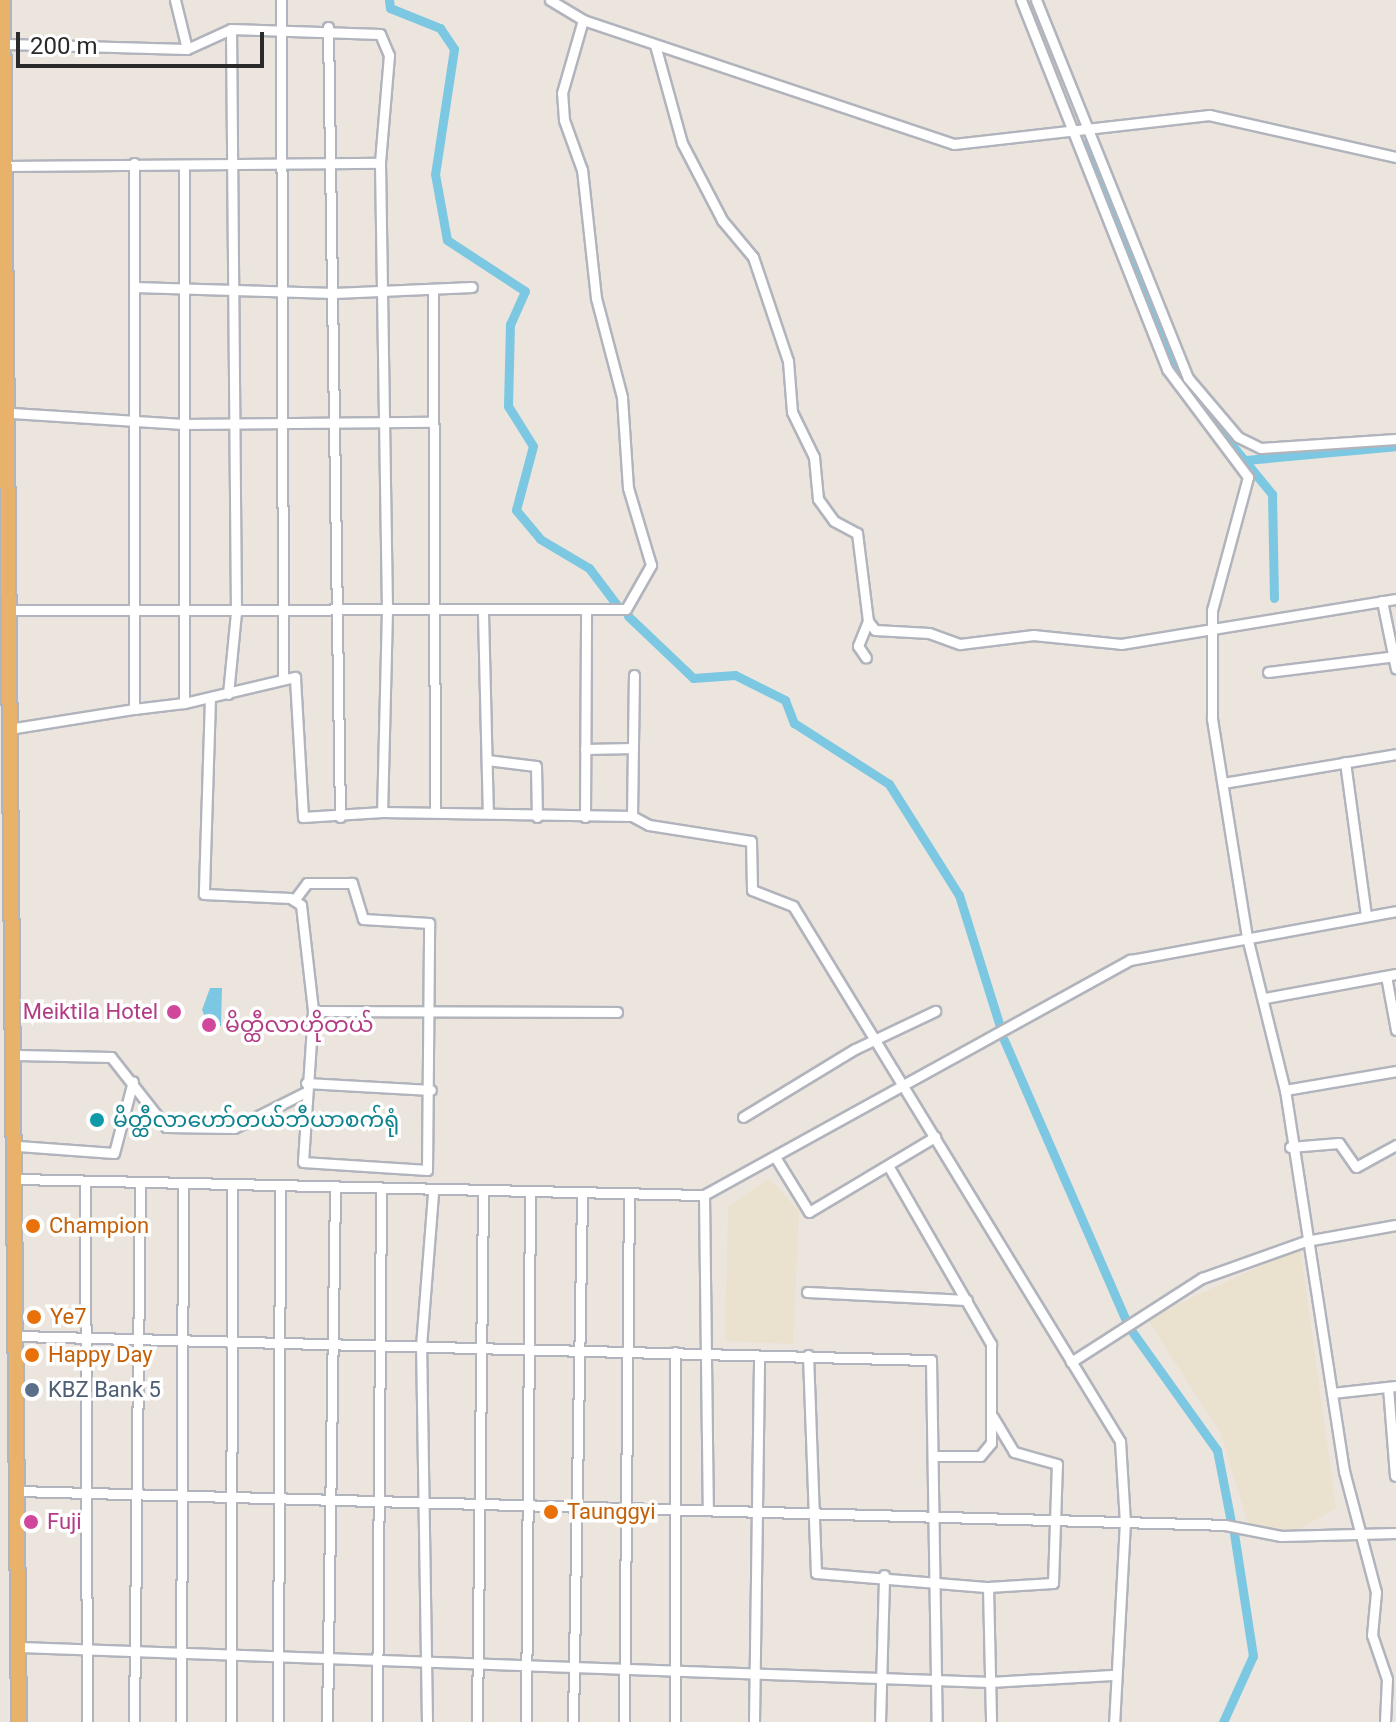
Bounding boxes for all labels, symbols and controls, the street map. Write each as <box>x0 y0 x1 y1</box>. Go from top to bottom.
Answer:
scale bar <box>20 16 268 66</box>
text: 200 m <box>30 32 97 60</box>
place label: Meiktila Hotel <box>23 999 158 1025</box>
marker: Meiktila Hotel <box>165 1003 183 1021</box>
place label: မိတ္ထီလာဟိုတယ် <box>225 1012 374 1038</box>
marker: မိတ္ထီလာဟိုတယ် <box>200 1016 218 1034</box>
place label: မိတ္ထီလာဟော်တယ်ဘီယာစက်ရုံ <box>113 1107 399 1133</box>
marker: မိတ္ထီလာဟော်တယ်ဘီယာစက်ရုံ <box>88 1111 106 1129</box>
place label: Champion <box>49 1213 149 1239</box>
marker: Champion <box>24 1217 42 1235</box>
place label: Ye7 <box>50 1304 87 1330</box>
marker: Ye7 <box>25 1308 43 1326</box>
place label: Happy Day <box>48 1342 153 1368</box>
marker: Happy Day <box>23 1346 41 1364</box>
place label: KBZ Bank 5 <box>48 1377 161 1403</box>
marker: KBZ Bank 5 <box>23 1381 41 1399</box>
place label: Taunggyi <box>567 1499 656 1525</box>
marker: Taunggyi <box>542 1503 560 1521</box>
place label: Fuji <box>47 1509 82 1535</box>
marker: Fuji <box>22 1513 40 1531</box>

